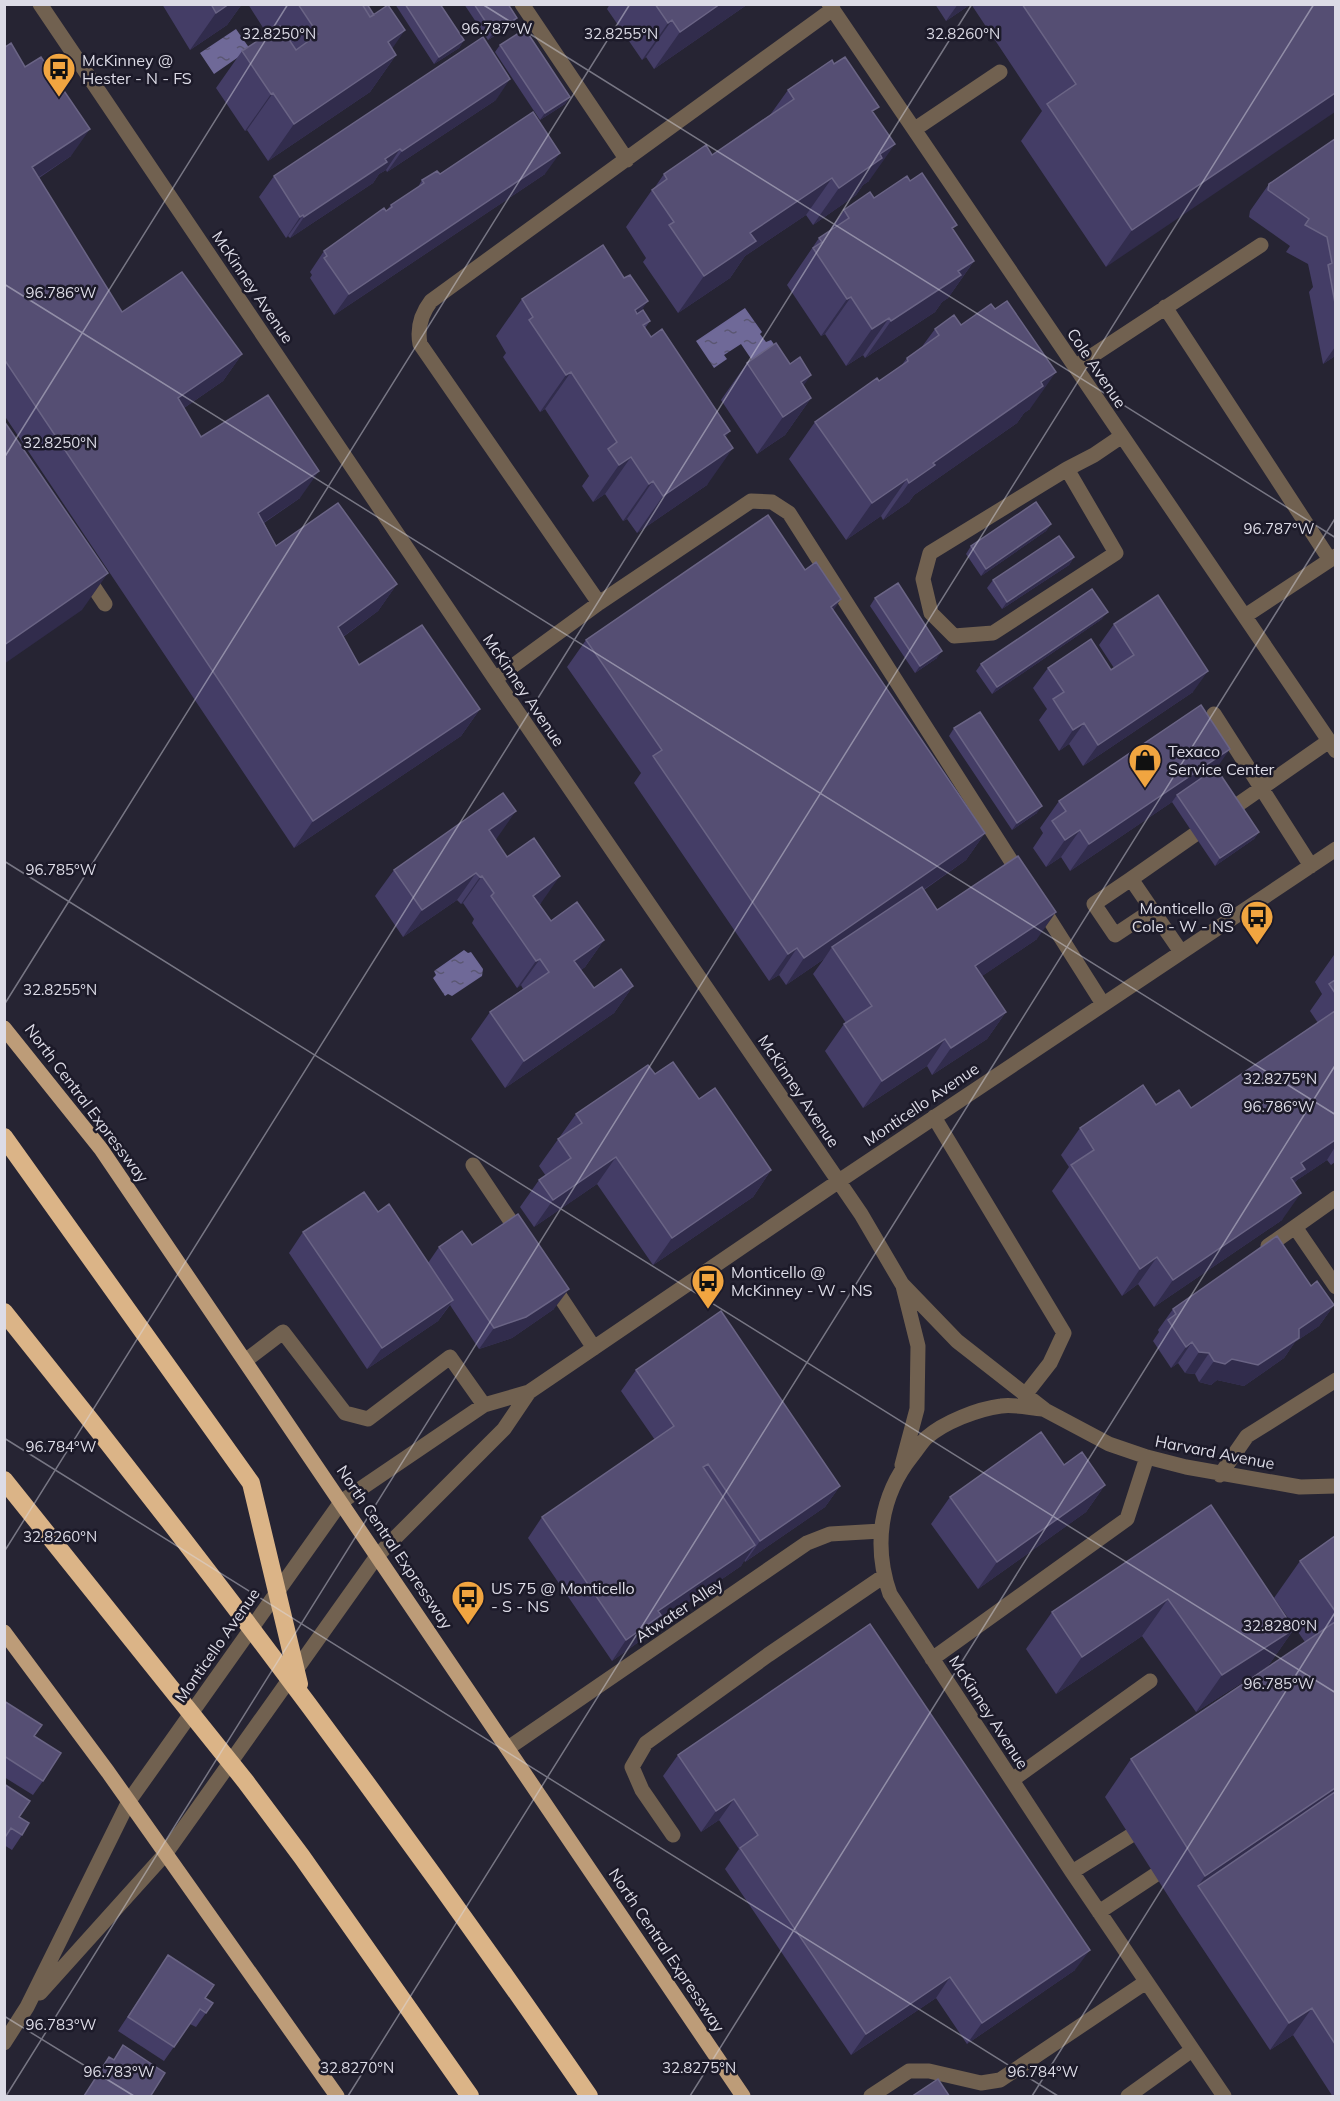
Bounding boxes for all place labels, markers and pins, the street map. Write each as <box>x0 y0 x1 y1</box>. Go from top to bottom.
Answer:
place label: McKinney @ Hester - N - FS <box>82 50 192 88</box>
bus stop icon: McKinney @ Hester - N - FS <box>41 51 77 98</box>
place label: Texaco Service Center <box>1168 741 1275 779</box>
shop icon: Texaco Service Center <box>1127 742 1163 789</box>
place label: Monticello @ Cole - W - NS <box>1132 898 1234 936</box>
bus stop icon: Monticello @ Cole - W - NS <box>1239 899 1275 946</box>
place label: Monticello @ McKinney - W - NS <box>731 1262 873 1300</box>
bus stop icon: Monticello @ McKinney - W - NS <box>690 1263 726 1310</box>
place label: US 75 @ Monticello - S - NS <box>491 1578 635 1616</box>
bus stop icon: US 75 @ Monticello - S - NS <box>450 1579 486 1626</box>

